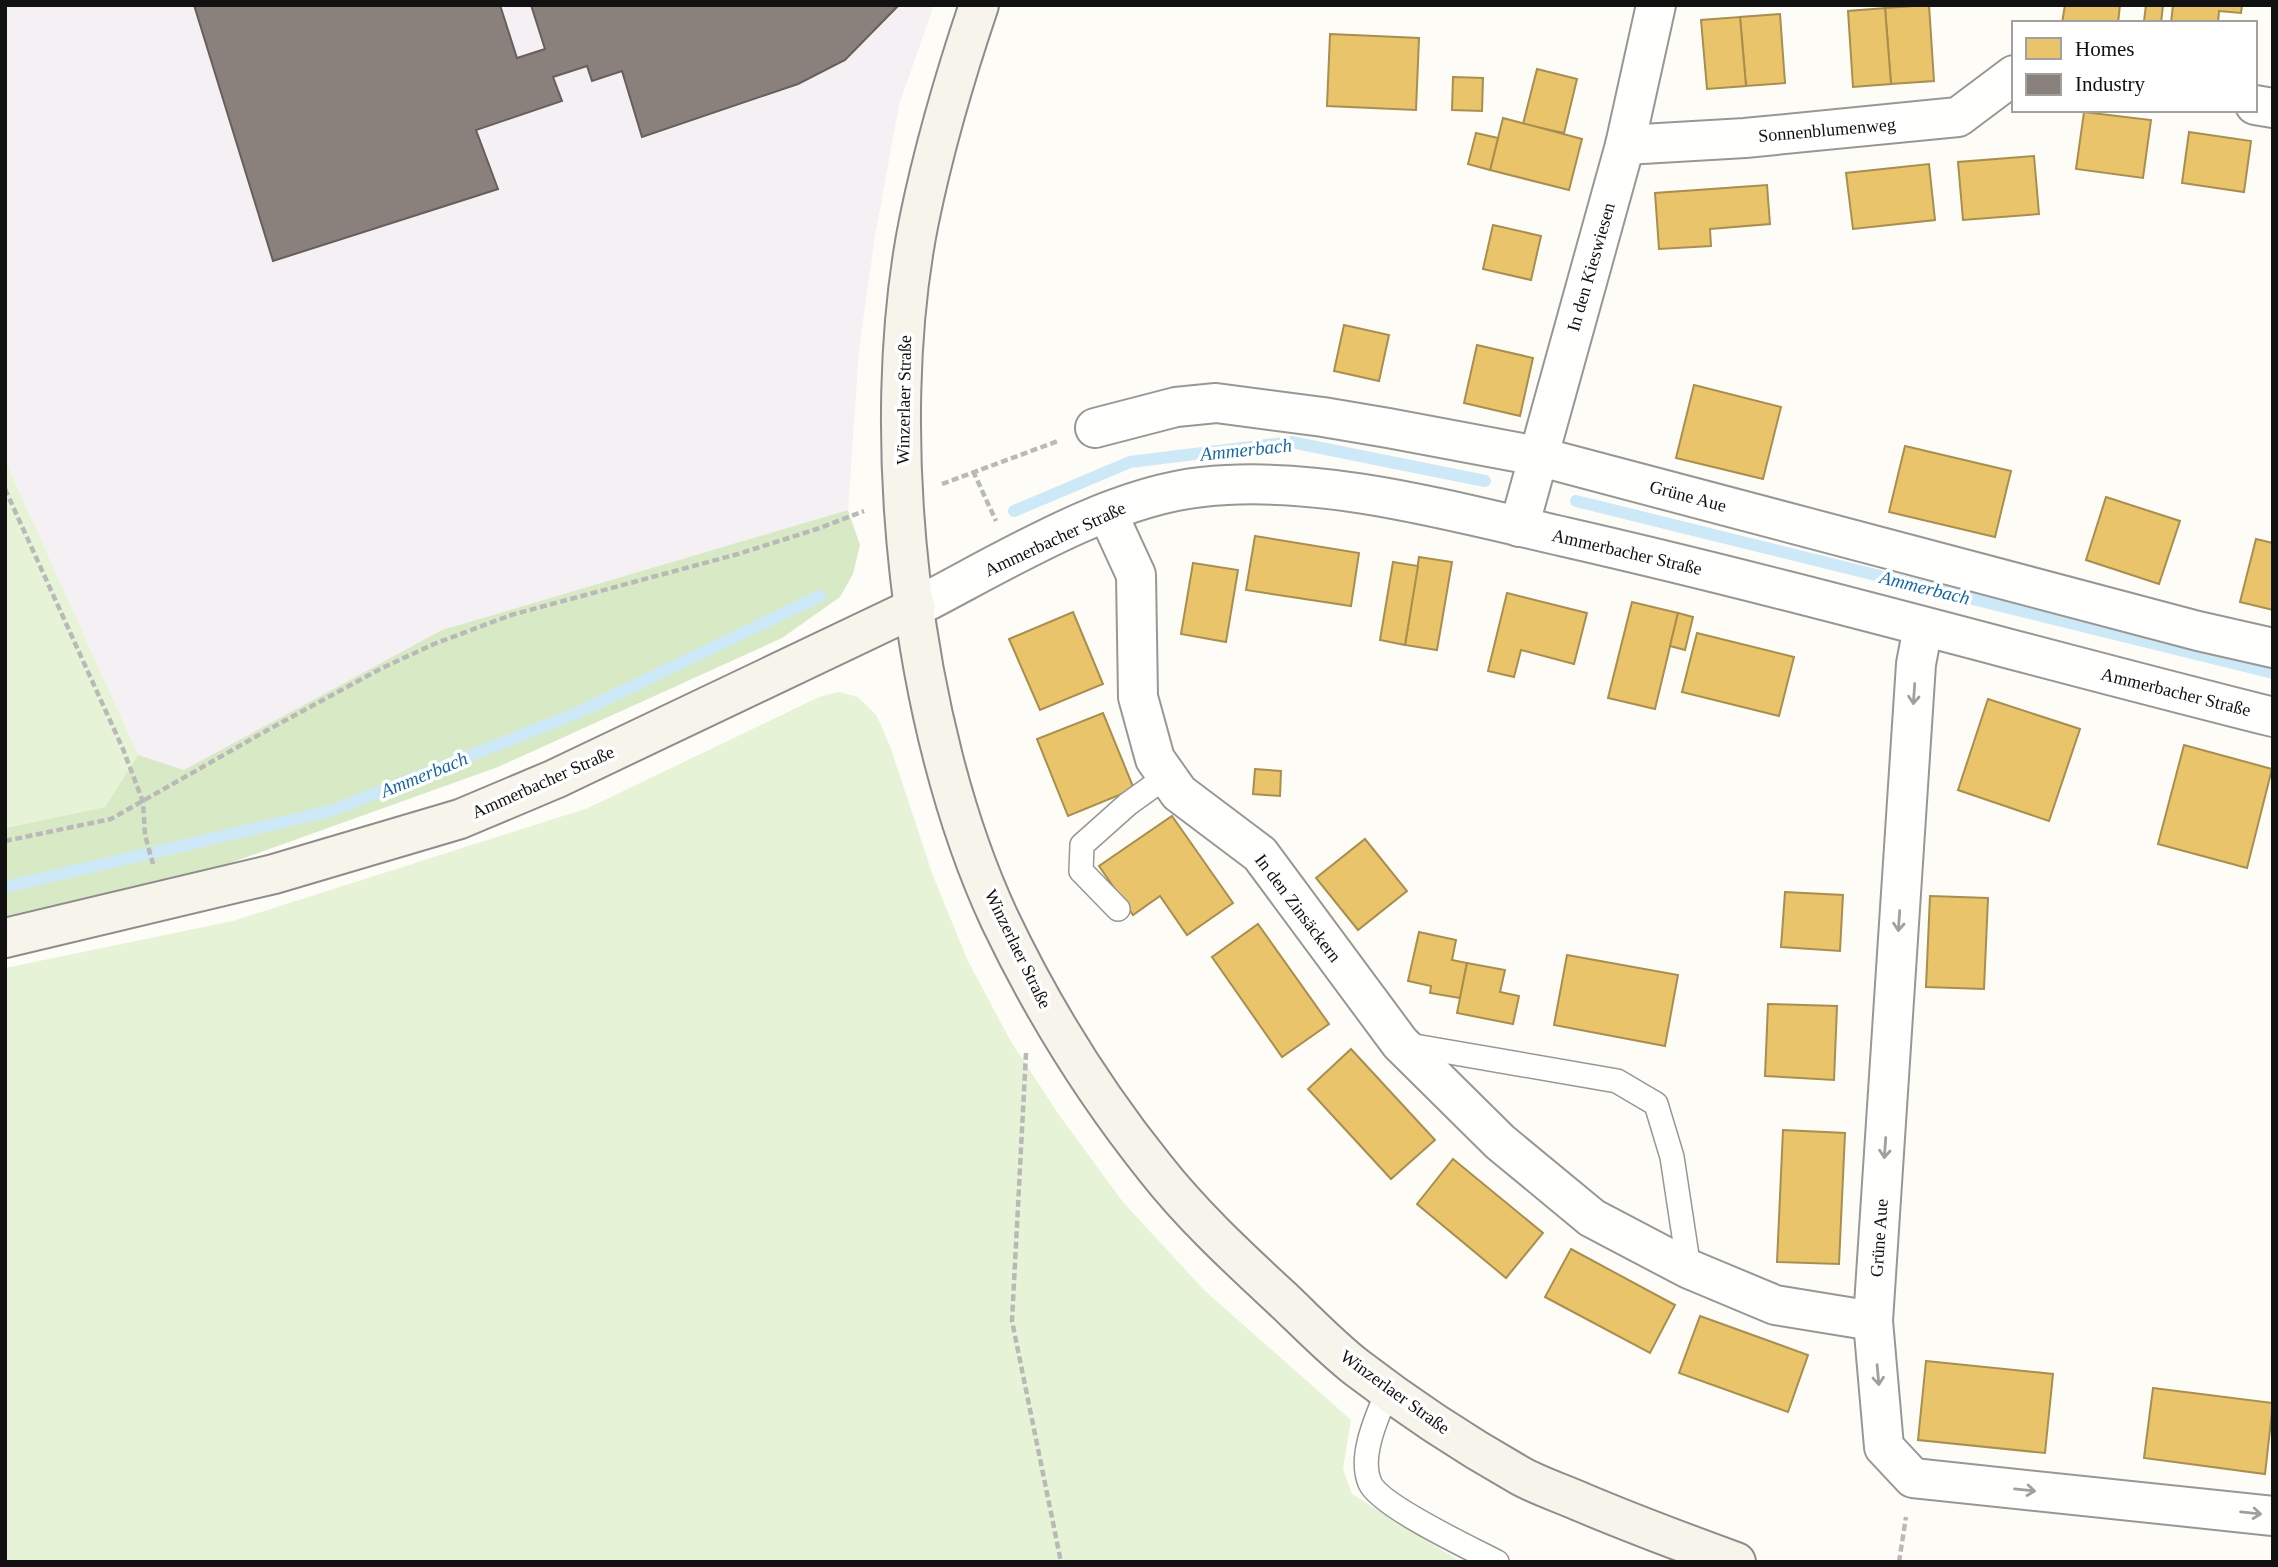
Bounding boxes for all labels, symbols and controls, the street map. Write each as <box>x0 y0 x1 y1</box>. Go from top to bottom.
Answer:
legend <box>2012 21 2257 112</box>
text: Homes <box>2075 37 2135 61</box>
text: Industry <box>2075 72 2145 96</box>
street label: Sonnenblumenweg <box>1757 114 1897 146</box>
street label: In den Kieswiesen <box>1563 200 1619 334</box>
street label: Winzerlaer Straße <box>893 335 915 465</box>
water label: Ammerbach <box>1197 434 1293 465</box>
street label: Grüne Aue <box>1648 476 1728 516</box>
street label: Ammerbacher Straße <box>981 498 1129 580</box>
street label: Ammerbacher Straße <box>1550 525 1704 579</box>
water label: Ammerbach <box>1876 566 1972 609</box>
street label: Ammerbacher Straße <box>2099 664 2253 720</box>
one-way arrow <box>1908 682 1921 705</box>
street label: Ammerbacher Straße <box>469 742 617 822</box>
water label: Ammerbach <box>376 748 471 802</box>
street label: In den Zinsäckern <box>1251 850 1345 966</box>
street label: Winzerlaer Straße <box>981 886 1055 1012</box>
one-way arrow <box>1893 909 1906 932</box>
one-way arrow <box>1878 1136 1891 1159</box>
street label: Grüne Aue <box>1866 1198 1892 1278</box>
street label: Winzerlaer Straße <box>1337 1346 1453 1438</box>
one-way arrow <box>1872 1363 1885 1385</box>
one-way arrow <box>2013 1484 2036 1497</box>
one-way arrow <box>2239 1507 2262 1520</box>

